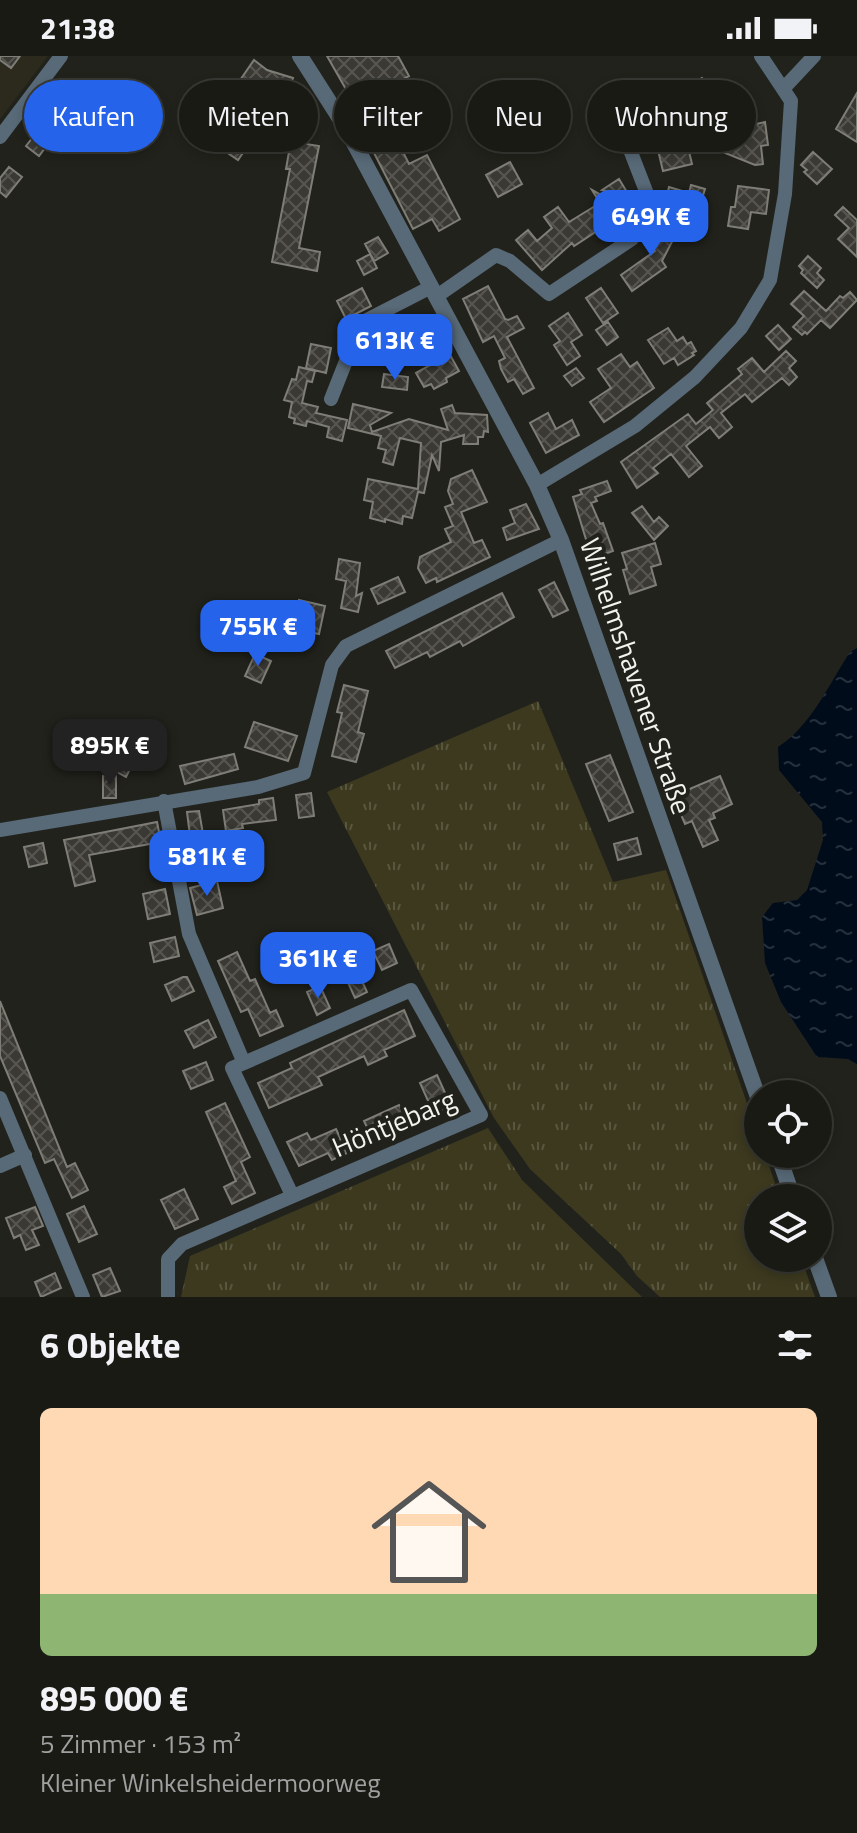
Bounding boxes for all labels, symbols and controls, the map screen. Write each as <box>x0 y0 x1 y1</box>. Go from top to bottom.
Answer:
text: 21:38 <box>40 5 115 51</box>
chip: Kaufen <box>24 80 163 152</box>
chip: Mieten <box>179 80 318 152</box>
chip: Filter <box>334 80 451 152</box>
chip: Neu <box>467 80 571 152</box>
chip: Wohnung <box>587 80 756 152</box>
pin: 649K € <box>586 190 716 258</box>
text: 649K € <box>611 196 691 235</box>
pin: 613K € <box>330 314 460 382</box>
text: 613K € <box>355 320 435 359</box>
street label: Wilhelmshavener Straße <box>569 532 704 820</box>
pin: 755K € <box>193 600 323 668</box>
text: 755K € <box>218 606 298 645</box>
pin: 895K € <box>45 719 175 787</box>
text: 895K € <box>70 725 150 764</box>
pin: 581K € <box>142 830 272 898</box>
text: 581K € <box>167 836 247 875</box>
pin: 361K € <box>253 932 383 1000</box>
text: 361K € <box>278 938 358 977</box>
street label: Höntjebarg <box>325 1077 463 1168</box>
map controls <box>744 1080 832 1272</box>
button: locate <box>744 1080 832 1168</box>
button: layers <box>744 1184 832 1272</box>
text: 6 Objekte <box>40 1319 181 1371</box>
icon: filters <box>773 1323 817 1367</box>
icon: home <box>357 1460 501 1604</box>
text: 895 000 € <box>40 1672 188 1724</box>
text: 5 Zimmer · 153 m² <box>40 1724 241 1763</box>
text: Kleiner Winkelsheidermoorweg <box>40 1763 381 1802</box>

